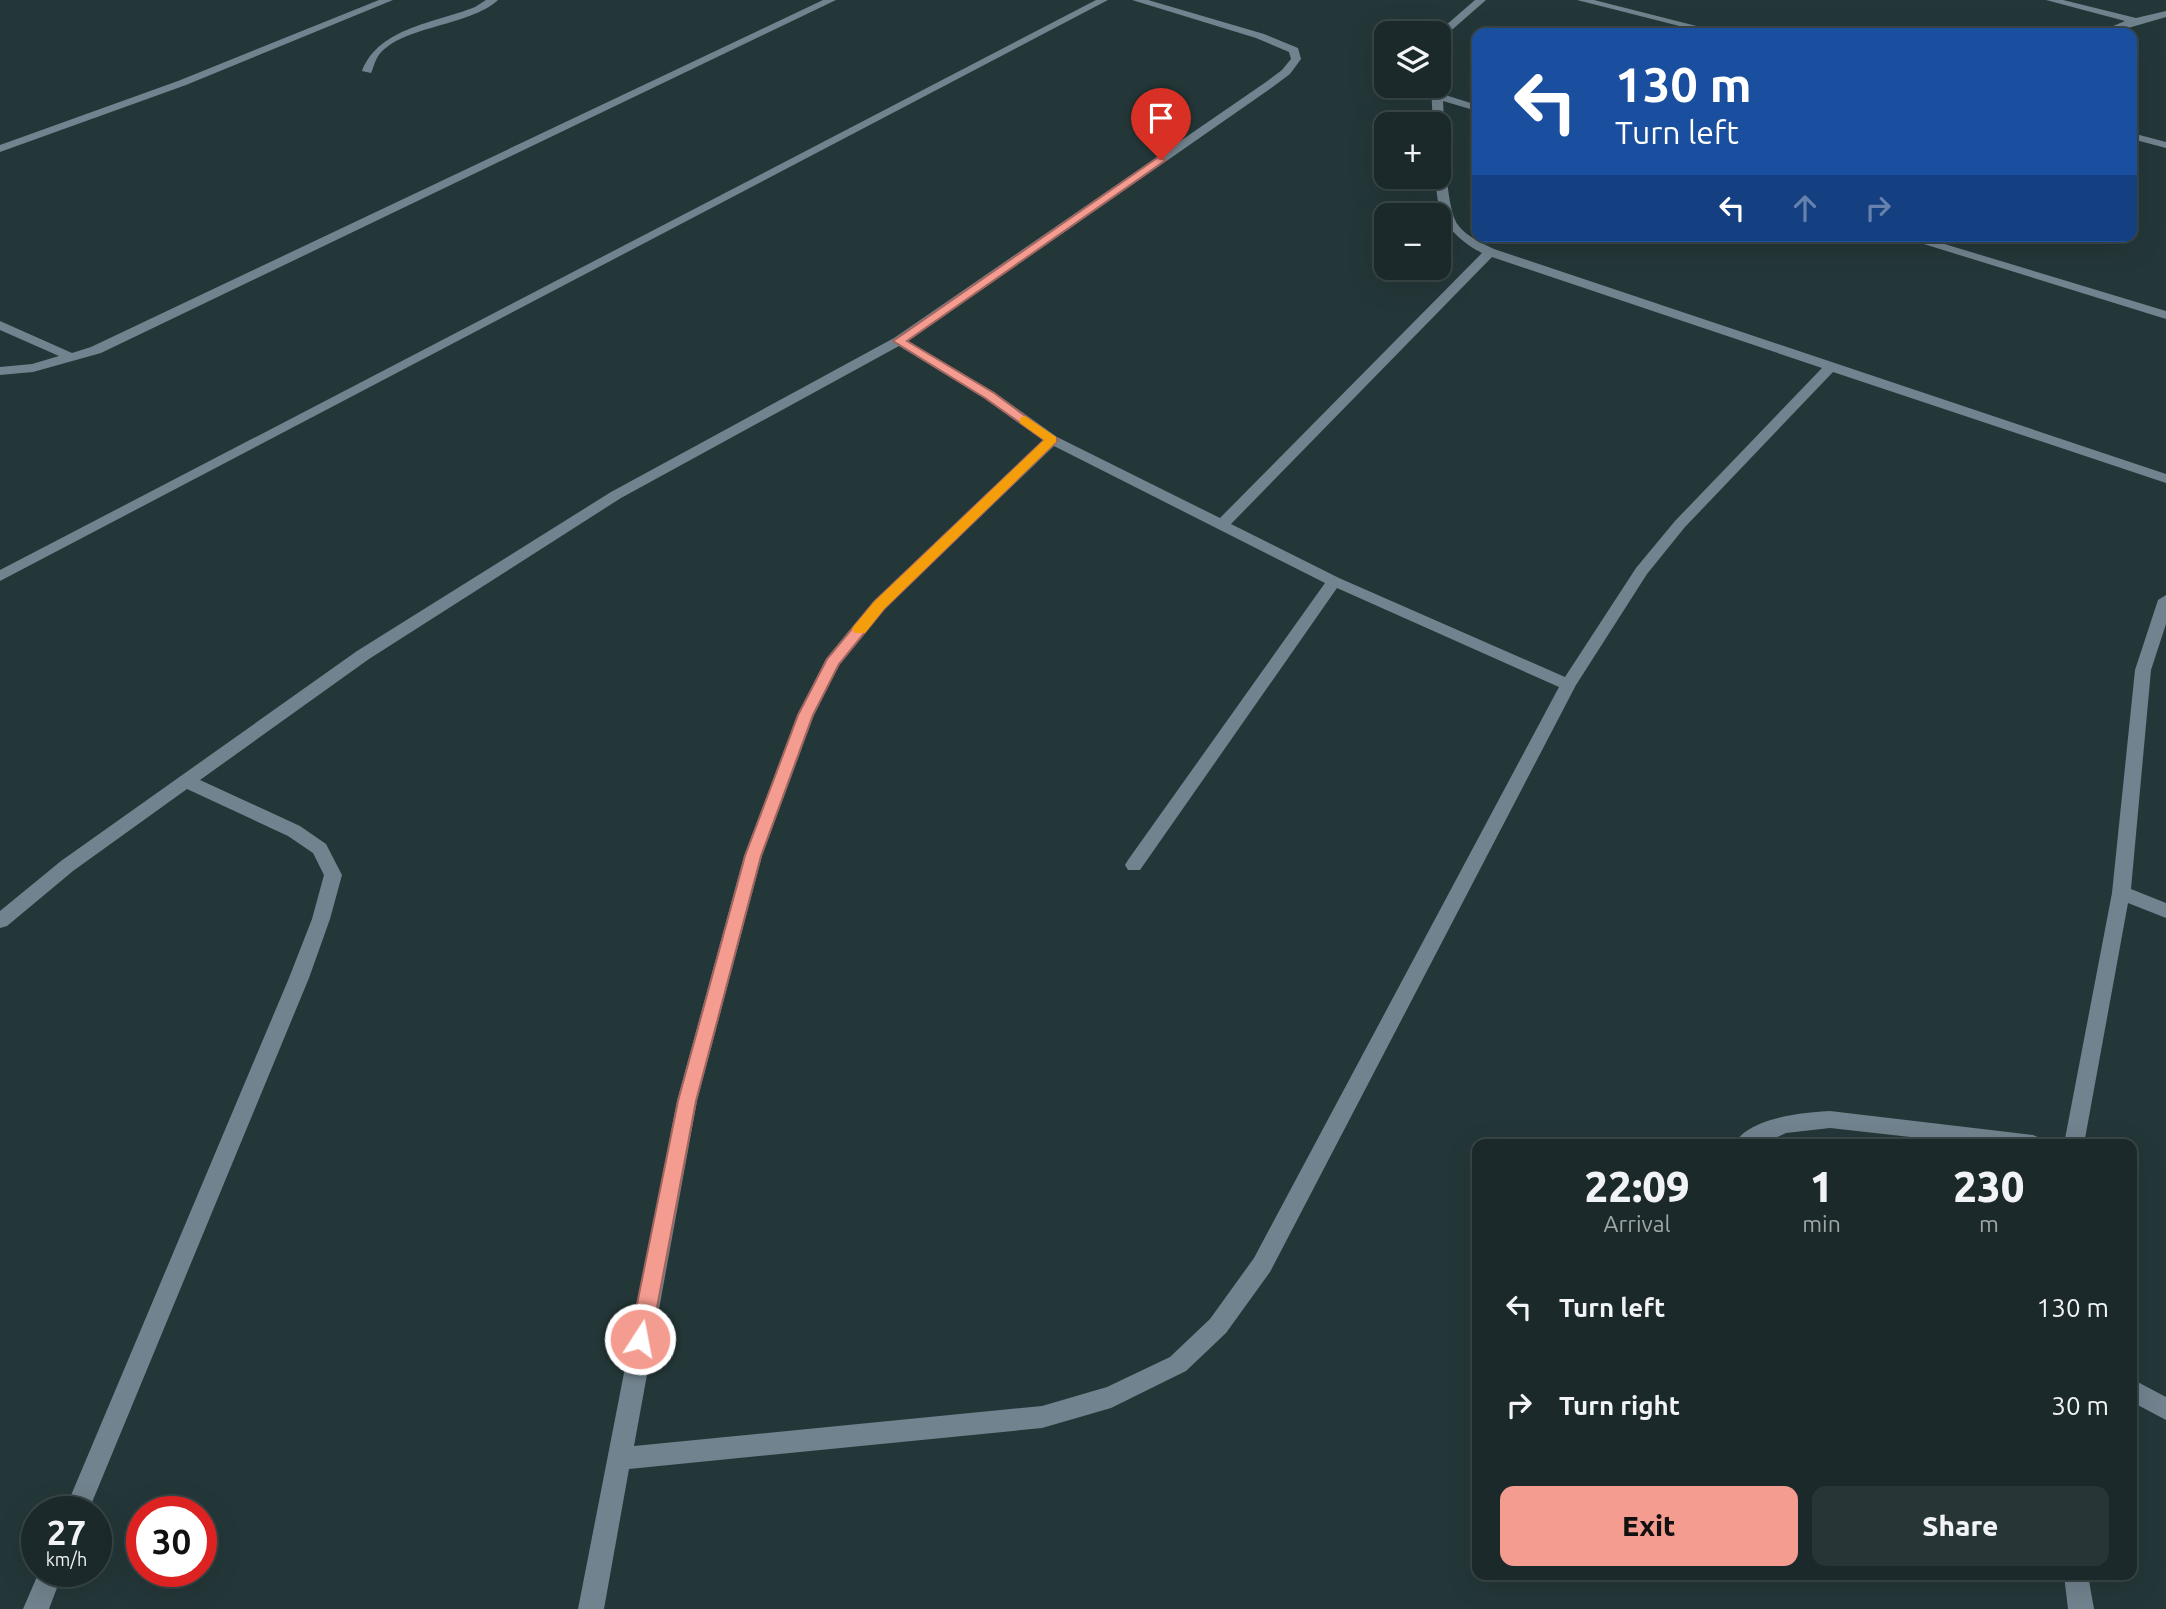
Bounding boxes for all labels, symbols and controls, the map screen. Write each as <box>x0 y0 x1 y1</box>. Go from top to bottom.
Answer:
map controls <box>1374 21 1451 280</box>
button: layers <box>1374 21 1451 98</box>
icon: left <box>1500 56 1591 147</box>
text: 130 m <box>1615 56 1752 111</box>
pin <box>1131 88 1191 160</box>
icon: arrive <box>1142 99 1180 137</box>
button: + <box>1374 112 1451 189</box>
text: Turn left <box>1615 114 1739 150</box>
icon: left <box>1713 189 1751 227</box>
icon: ahead <box>1786 189 1824 227</box>
icon: right <box>1859 189 1897 227</box>
button: − <box>1374 203 1451 280</box>
text: 22:09 <box>1585 1163 1690 1210</box>
text: 1 <box>1810 1163 1833 1210</box>
text: 230 <box>1953 1163 2024 1210</box>
text: Arrival <box>1604 1211 1671 1236</box>
text: min <box>1802 1211 1841 1236</box>
text: m <box>1979 1211 1999 1236</box>
icon: left <box>1500 1288 1538 1326</box>
text: Turn left <box>1559 1293 1665 1322</box>
text: 130 m <box>2037 1293 2109 1322</box>
position arrow <box>603 1302 677 1376</box>
icon: right <box>1500 1386 1538 1424</box>
text: Turn right <box>1559 1391 1680 1420</box>
text: 30 m <box>2051 1391 2109 1420</box>
button: Exit <box>1500 1486 1798 1566</box>
button: Share <box>1812 1486 2109 1566</box>
speed limit sign: 30 <box>126 1496 217 1587</box>
text: 27 <box>47 1512 86 1552</box>
text: km/h <box>46 1549 87 1569</box>

